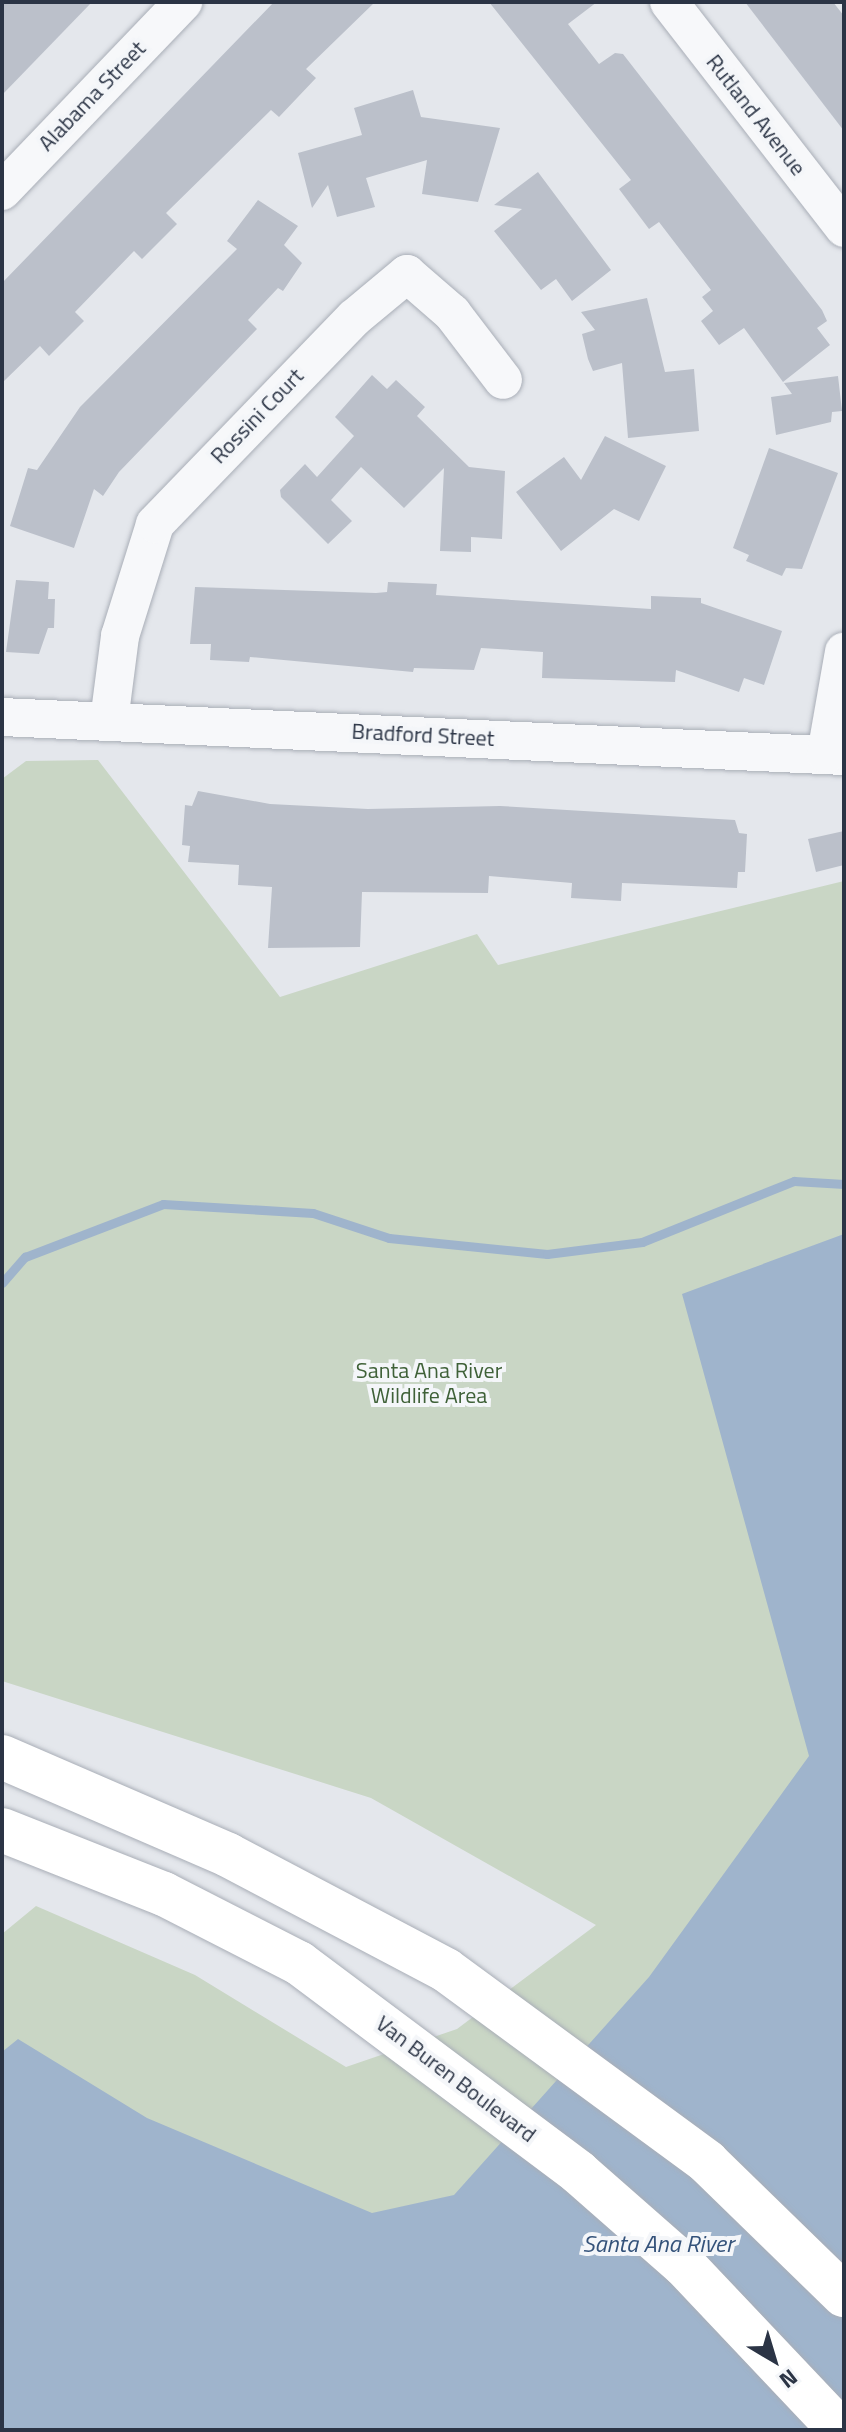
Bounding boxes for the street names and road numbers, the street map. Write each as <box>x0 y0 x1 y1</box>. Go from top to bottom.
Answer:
street label: Alabama Street <box>33 35 151 157</box>
street label: Rutland Avenue <box>701 49 811 181</box>
street label: Rossini Court <box>205 363 309 469</box>
street label: Bradford Street <box>351 718 495 752</box>
street label: Van Buren Boulevard <box>371 2010 541 2148</box>

